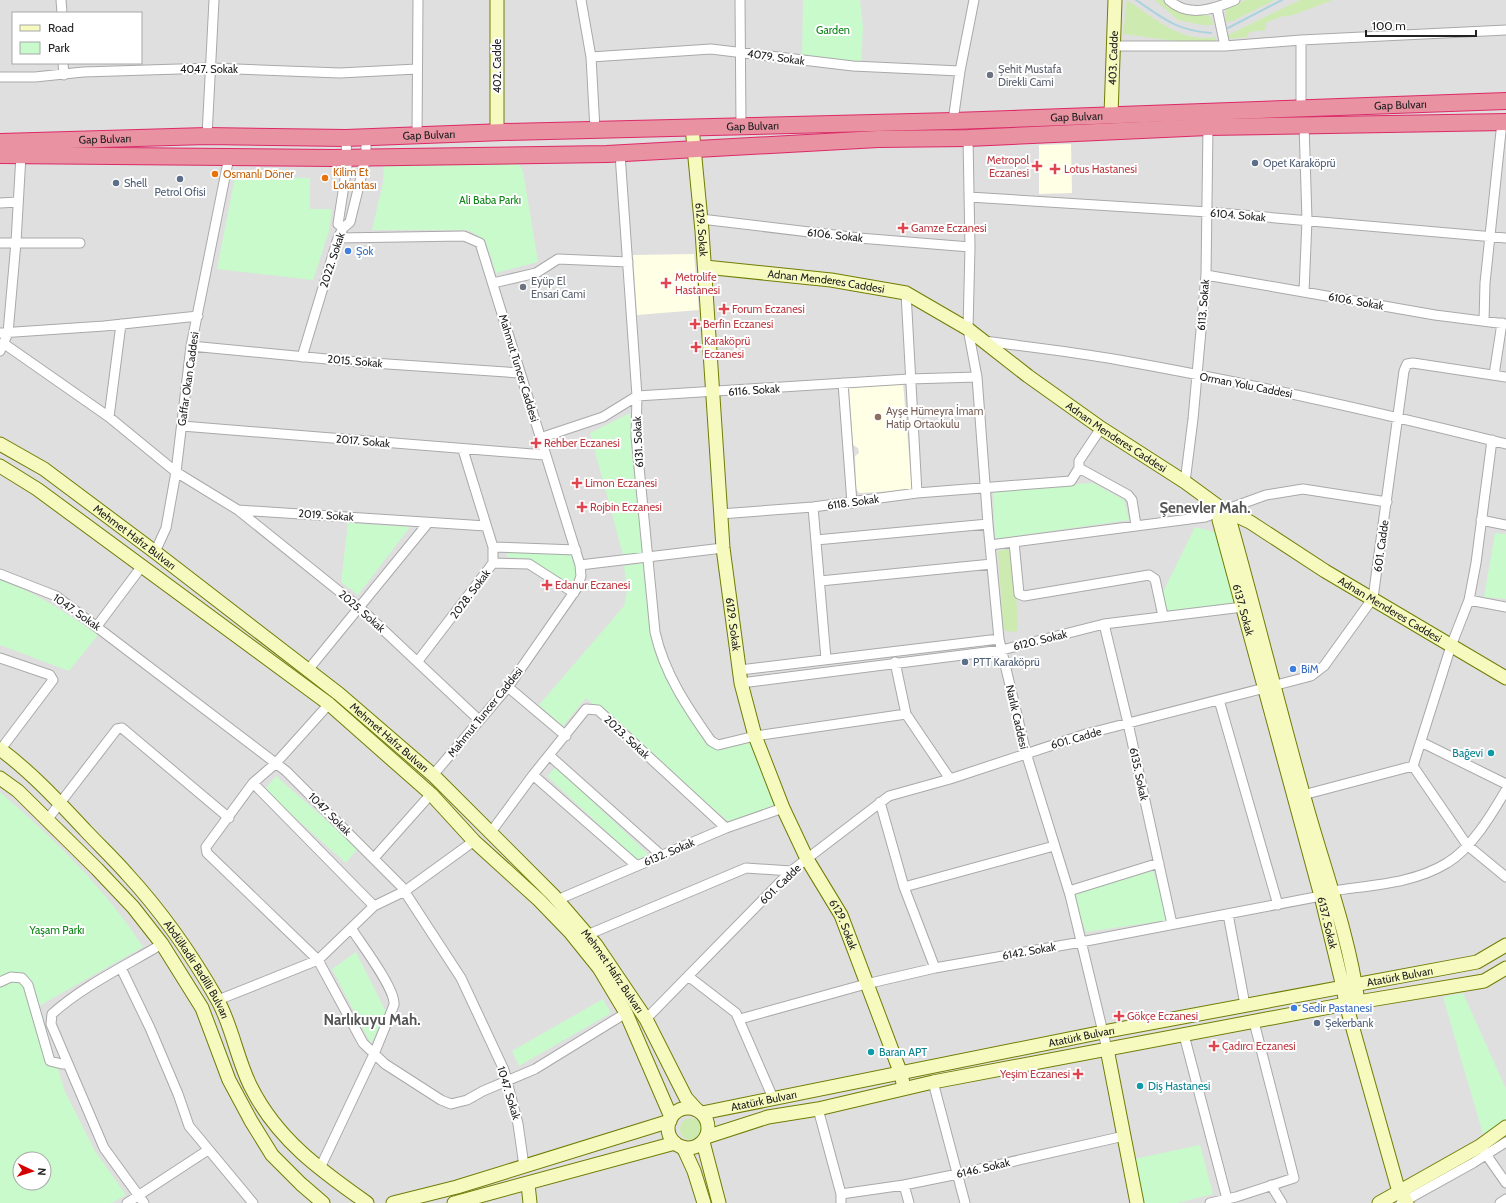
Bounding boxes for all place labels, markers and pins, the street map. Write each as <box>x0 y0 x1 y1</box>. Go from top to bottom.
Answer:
place label: Şehit Mustafa Direkli Cami <box>998 62 1062 89</box>
marker: Şehit Mustafa Direkli Cami <box>985 70 995 80</box>
place label: Metropol Eczanesi <box>987 153 1029 180</box>
place label: Opet Karaköprü <box>1263 156 1336 170</box>
marker: Opet Karaköprü <box>1250 158 1260 168</box>
marker: Metropol Eczanesi <box>1032 161 1042 171</box>
place label: Lotus Hastanesi <box>1064 162 1137 176</box>
marker: Lotus Hastanesi <box>1049 163 1061 175</box>
place label: Kilim Et Lokantası <box>333 165 377 192</box>
place label: Osmanlı Döner <box>223 167 294 181</box>
marker: Osmanlı Döner <box>210 169 220 179</box>
marker: Kilim Et Lokantası <box>320 173 330 183</box>
marker: Petrol Ofisi <box>175 174 185 184</box>
place label: Shell <box>124 176 148 190</box>
marker: Shell <box>111 178 121 188</box>
place label: Petrol Ofisi <box>154 185 206 199</box>
place label: Gamze Eczanesi <box>911 221 987 235</box>
marker: Gamze Eczanesi <box>898 223 908 233</box>
place label: Şok <box>356 244 373 258</box>
marker: Şok <box>343 246 353 256</box>
place label: Metrolife Hastanesi <box>675 270 720 297</box>
place label: Eyüp El Ensari Cami <box>531 274 585 301</box>
marker: Metrolife Hastanesi <box>660 277 672 289</box>
marker: Eyüp El Ensari Cami <box>518 282 528 292</box>
place label: Forum Eczanesi <box>732 302 805 316</box>
marker: Forum Eczanesi <box>719 304 729 314</box>
place label: Berfin Eczanesi <box>703 317 773 331</box>
marker: Berfin Eczanesi <box>690 319 700 329</box>
place label: Karaköprü Eczanesi <box>704 334 751 361</box>
marker: Karaköprü Eczanesi <box>691 342 701 352</box>
place label: Ayşe Hümeyra İmam Hatip Ortaokulu <box>886 404 984 431</box>
marker: Ayşe Hümeyra İmam Hatip Ortaokulu <box>873 412 883 422</box>
place label: Rehber Eczanesi <box>544 436 620 450</box>
marker: Rehber Eczanesi <box>531 438 541 448</box>
place label: Limon Eczanesi <box>585 476 657 490</box>
marker: Limon Eczanesi <box>572 478 582 488</box>
place label: Rojbin Eczanesi <box>590 500 662 514</box>
marker: Rojbin Eczanesi <box>577 502 587 512</box>
place label: Edanur Eczanesi <box>555 578 630 592</box>
marker: Edanur Eczanesi <box>542 580 552 590</box>
place label: PTT Karaköprü <box>973 655 1040 669</box>
marker: PTT Karaköprü <box>960 657 970 667</box>
place label: BiM <box>1301 662 1319 676</box>
marker: BiM <box>1288 664 1298 674</box>
place label: Bağevi <box>1452 746 1483 760</box>
marker: Bağevi <box>1486 748 1496 758</box>
place label: Sedir Pastanesi <box>1302 1001 1372 1015</box>
marker: Sedir Pastanesi <box>1289 1003 1299 1013</box>
place label: Gökçe Eczanesi <box>1127 1009 1198 1023</box>
marker: Gökçe Eczanesi <box>1114 1011 1124 1021</box>
place label: Şekerbank <box>1325 1016 1373 1030</box>
marker: Şekerbank <box>1312 1018 1322 1028</box>
place label: Çadırcı Eczanesi <box>1222 1039 1296 1053</box>
marker: Çadırcı Eczanesi <box>1209 1041 1219 1051</box>
place label: Baran APT <box>879 1045 927 1059</box>
marker: Baran APT <box>866 1047 876 1057</box>
place label: Yeşim Eczanesi <box>999 1067 1070 1081</box>
marker: Yeşim Eczanesi <box>1073 1069 1083 1079</box>
place label: Diş Hastanesi <box>1148 1079 1210 1093</box>
marker: Diş Hastanesi <box>1135 1081 1145 1091</box>

